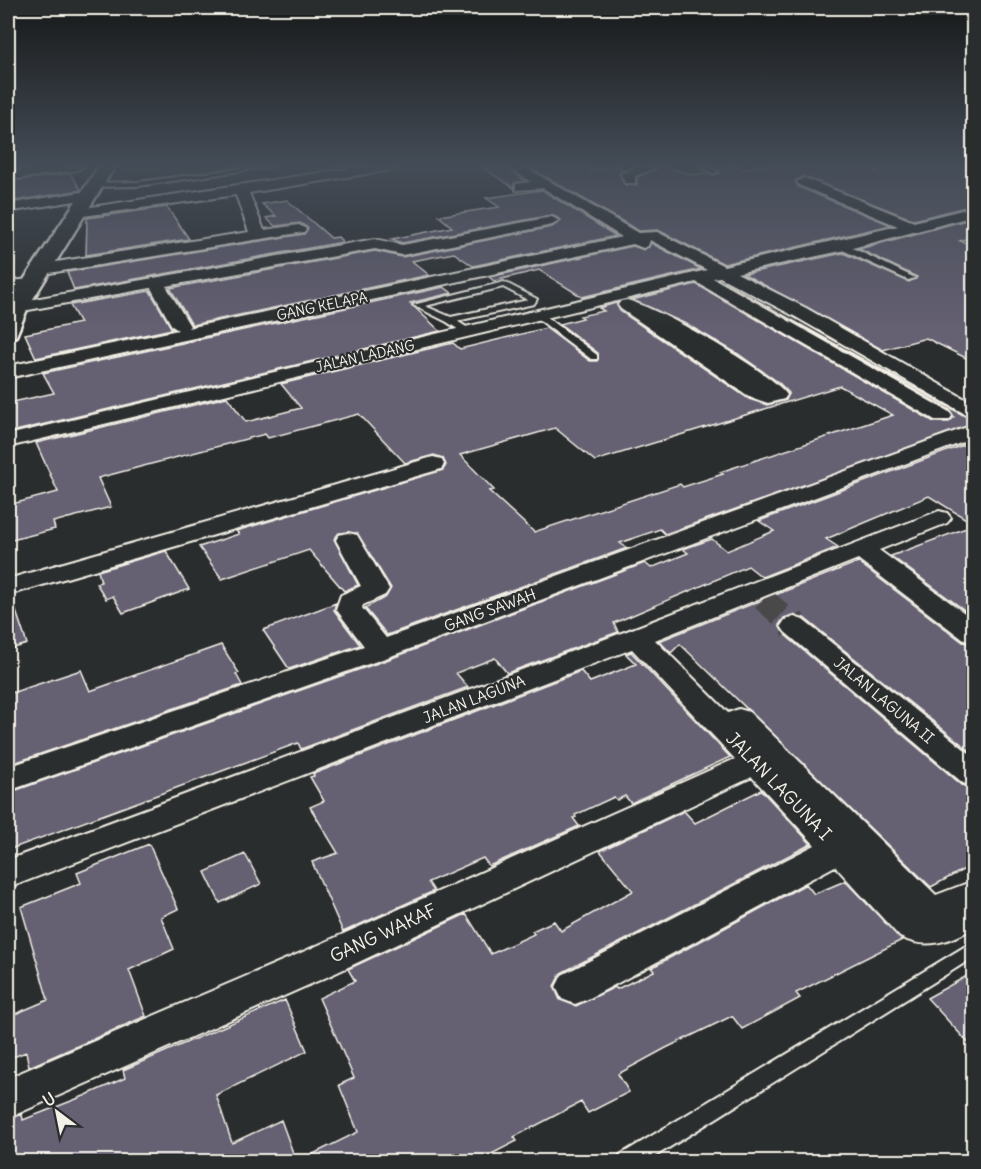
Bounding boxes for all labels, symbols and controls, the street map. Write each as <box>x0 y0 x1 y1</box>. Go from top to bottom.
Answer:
street label: GANG KELAPA <box>275 288 369 324</box>
street label: JALAN LADANG <box>314 336 416 376</box>
street label: GANG SAWAH <box>441 584 539 635</box>
street label: JALAN LAGUNA II <box>830 653 938 747</box>
street label: JALAN LAGUNA <box>420 671 528 727</box>
street label: JALAN LAGUNA I <box>722 727 837 845</box>
street label: GANG WAKAF <box>326 898 440 968</box>
north arrow <box>27 1082 87 1142</box>
text: U <box>39 1088 59 1111</box>

